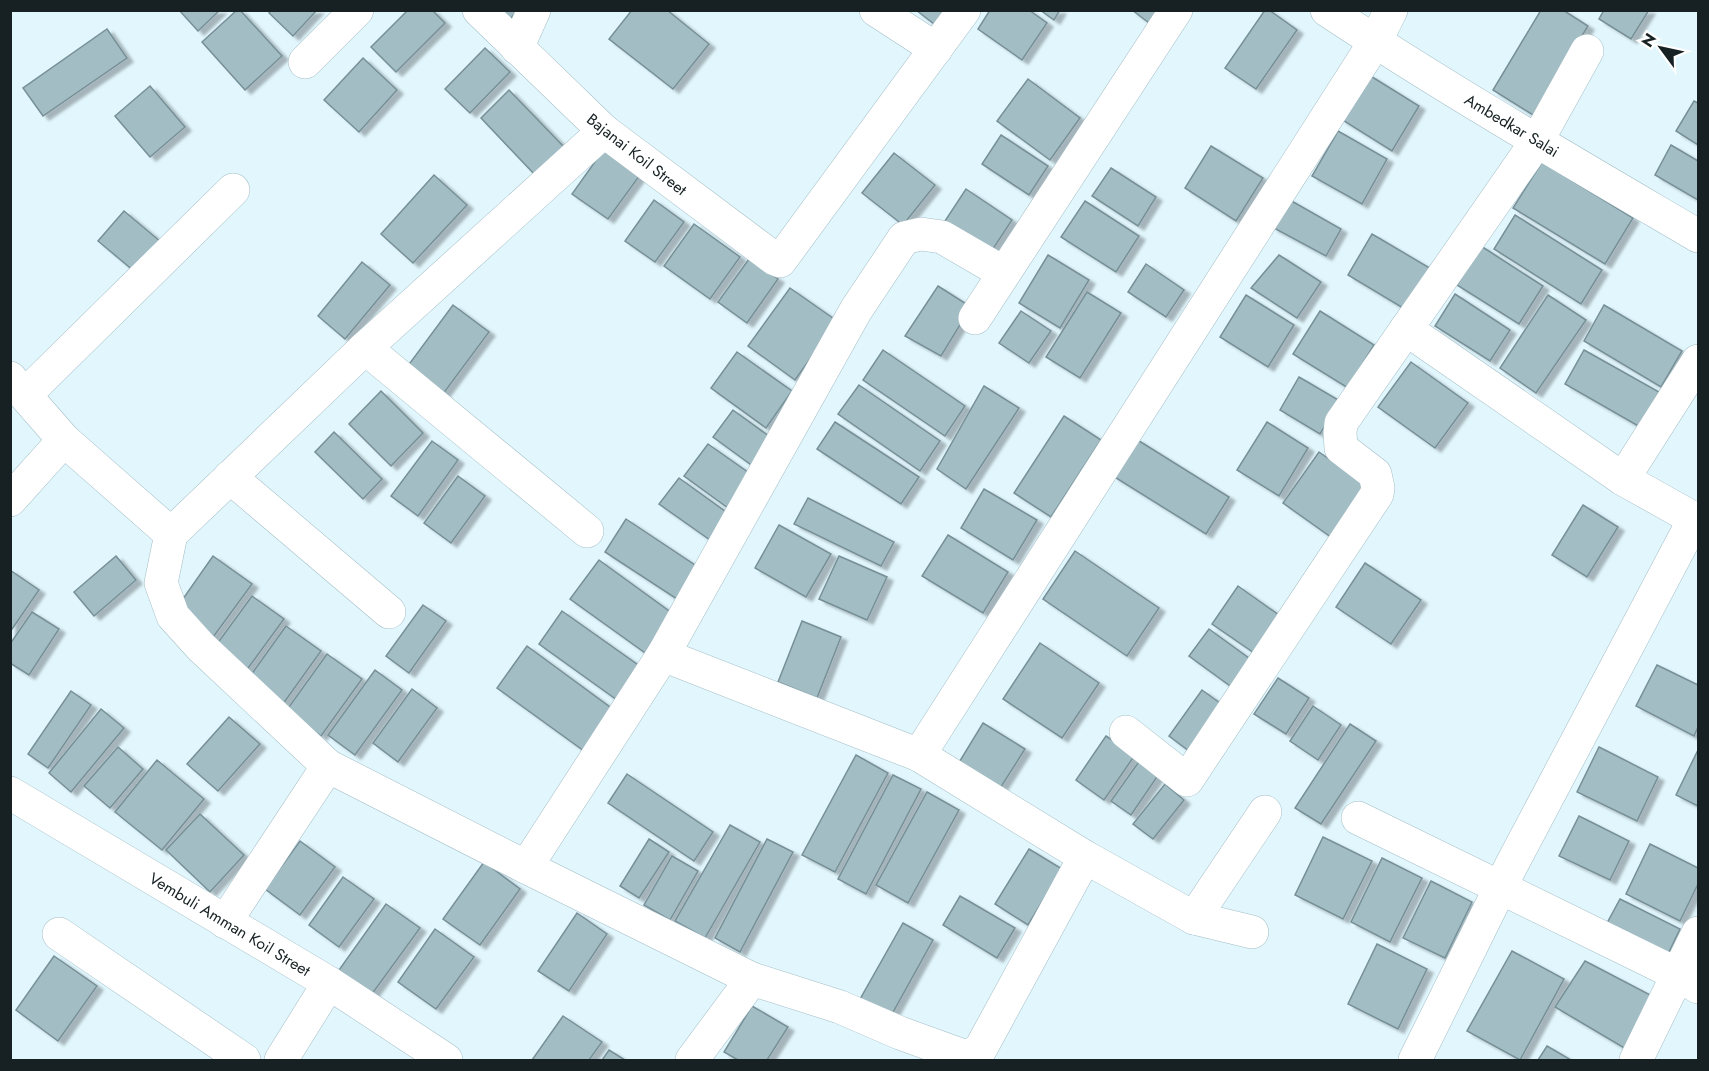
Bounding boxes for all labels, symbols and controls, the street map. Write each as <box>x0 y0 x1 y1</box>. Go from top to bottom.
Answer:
north arrow <box>1631 18 1691 78</box>
text: N <box>1636 29 1662 52</box>
street label: Ambedkar Salai <box>1460 88 1563 163</box>
street label: Bajanai Koil Street <box>582 108 692 201</box>
street label: Vembuli Amman Koil Street <box>145 867 315 982</box>

